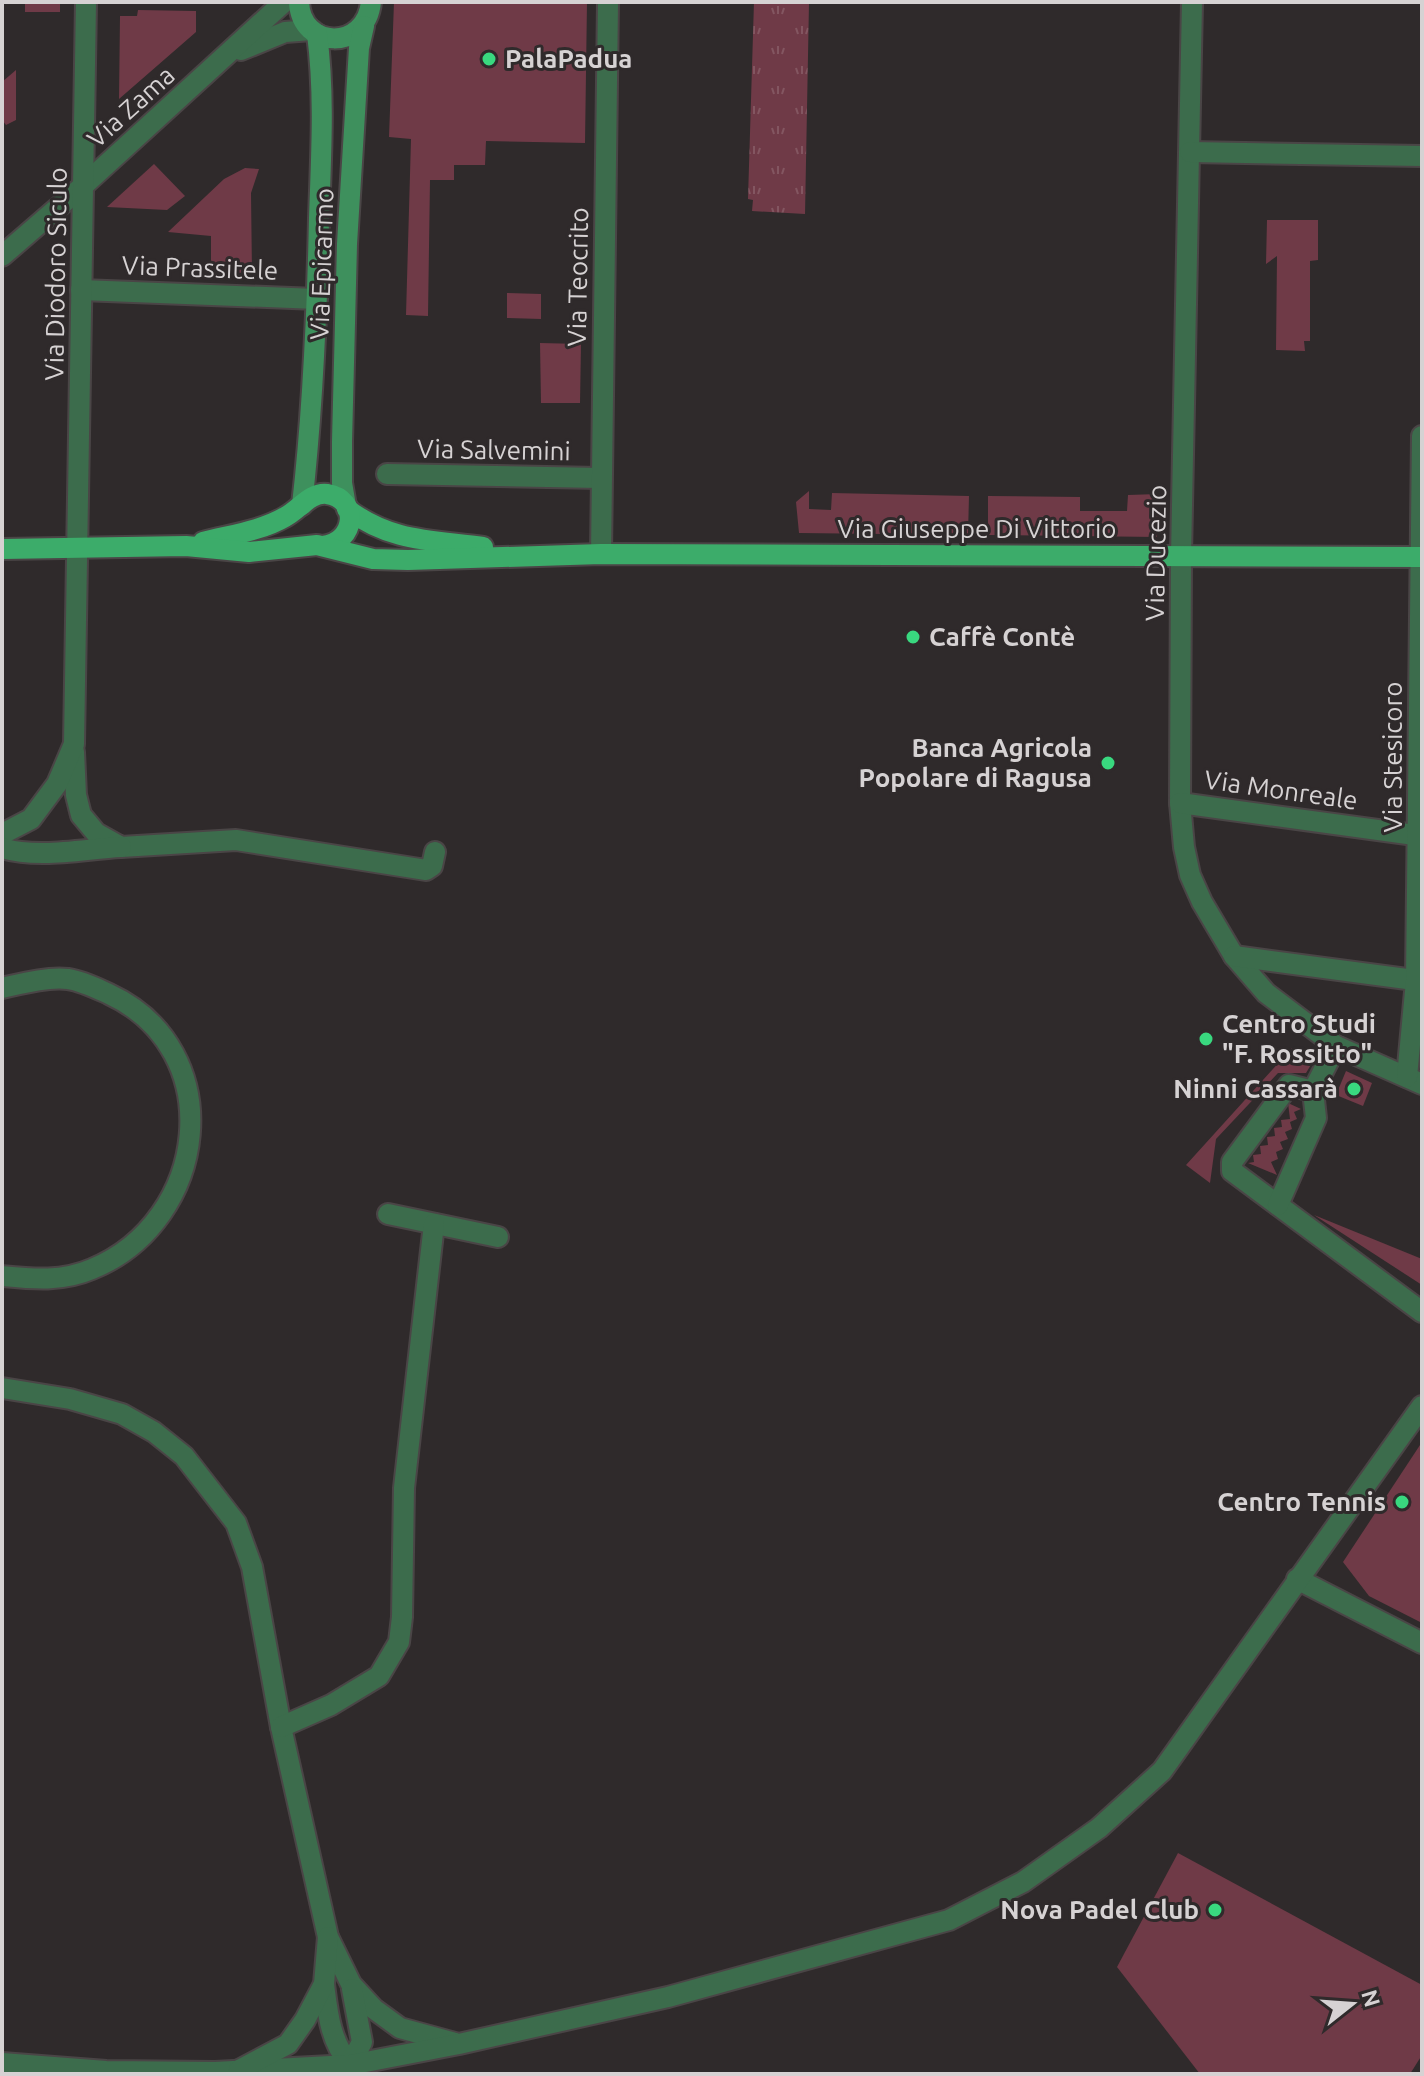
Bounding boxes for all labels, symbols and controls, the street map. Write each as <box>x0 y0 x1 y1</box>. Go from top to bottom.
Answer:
place label: PalaPadua <box>505 44 632 73</box>
marker: PalaPadua <box>480 50 498 68</box>
street label: Via Zama <box>81 60 180 153</box>
street label: Via Diodoro Siculo <box>39 167 72 381</box>
street label: Via Epicarmo <box>304 188 339 340</box>
street label: Via Teocrito <box>562 207 593 347</box>
street label: Via Prassitele <box>121 250 279 285</box>
street label: Via Salvemini <box>417 434 571 465</box>
street label: Via Ducezio <box>1140 485 1171 621</box>
street label: Via Giuseppe Di Vittorio <box>837 514 1117 543</box>
place label: Caffè Contè <box>929 622 1075 651</box>
marker: Caffè Contè <box>904 628 922 646</box>
street label: Via Stesicoro <box>1378 682 1407 832</box>
place label: Banca Agricola Popolare di Ragusa <box>859 733 1092 792</box>
marker: Banca Agricola Popolare di Ragusa <box>1099 754 1117 772</box>
street label: Via Monreale <box>1203 764 1360 815</box>
place label: Centro Studi "F. Rossitto" <box>1222 1009 1376 1068</box>
marker: Centro Studi "F. Rossitto" <box>1197 1030 1215 1048</box>
place label: Ninni Cassarà <box>1173 1074 1338 1103</box>
marker: Ninni Cassarà <box>1345 1080 1363 1098</box>
place label: Centro Tennis <box>1217 1487 1386 1516</box>
marker: Centro Tennis <box>1393 1493 1411 1511</box>
place label: Nova Padel Club <box>1000 1895 1199 1924</box>
marker: Nova Padel Club <box>1206 1901 1224 1919</box>
north arrow <box>1312 1964 1392 2044</box>
text: N <box>1357 1986 1386 2010</box>

